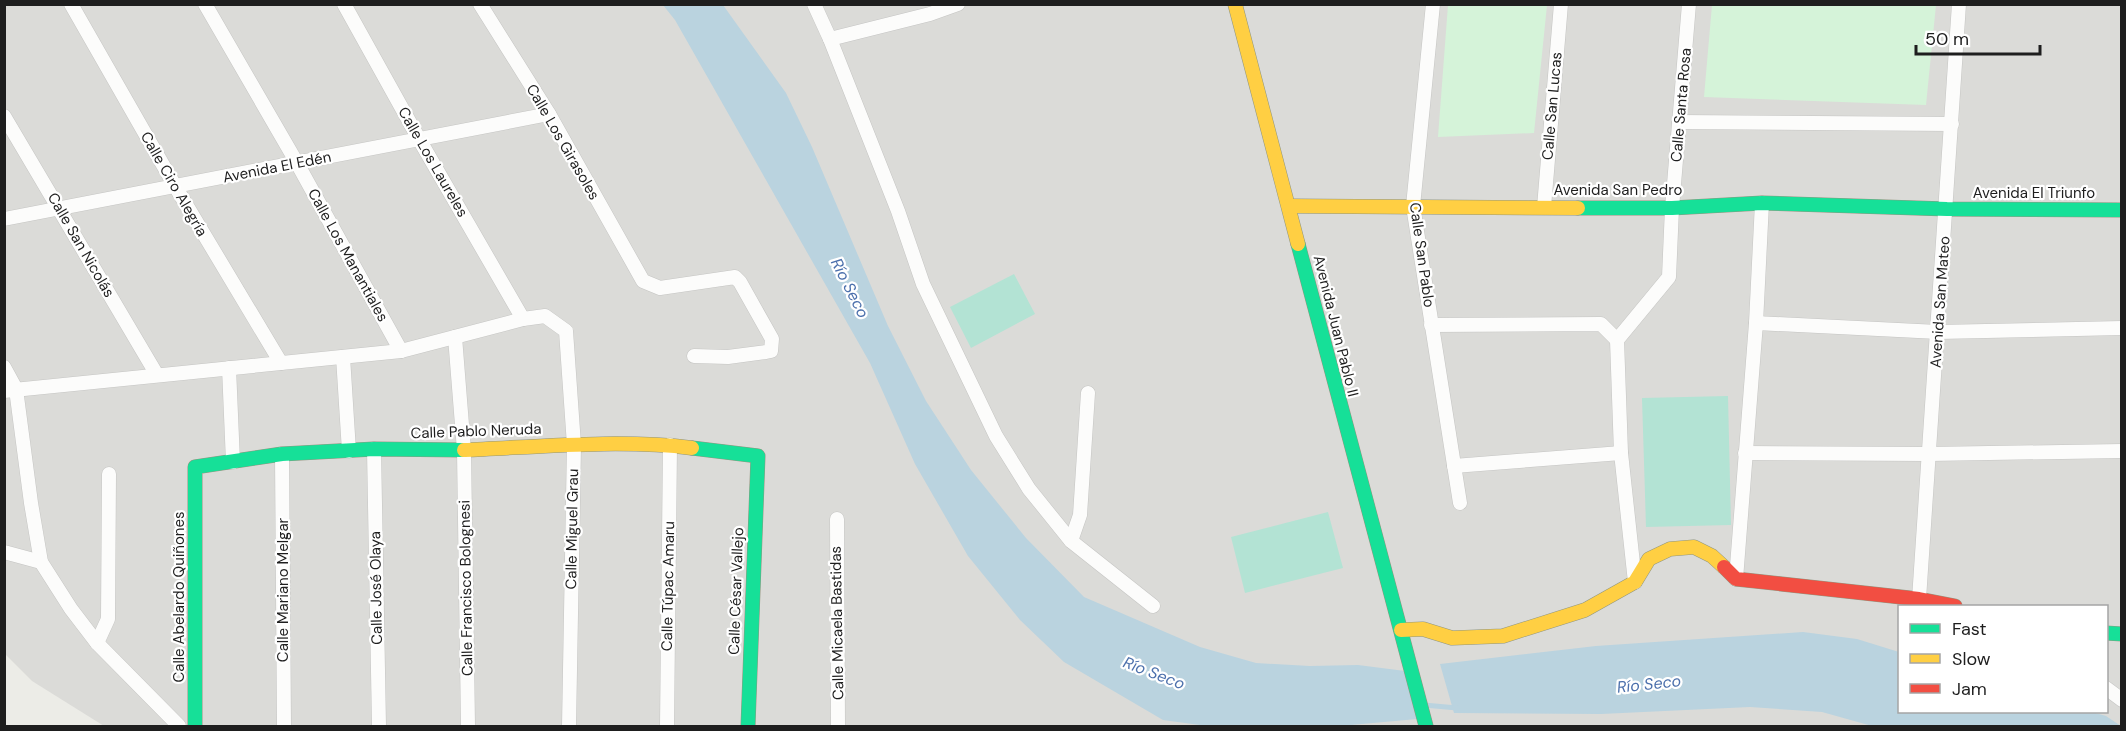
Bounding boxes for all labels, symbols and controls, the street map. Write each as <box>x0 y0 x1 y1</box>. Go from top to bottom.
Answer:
scale bar <box>1916 18 2040 56</box>
text: 50 m <box>1925 27 1969 51</box>
street label: Calle Santa Rosa <box>1666 47 1696 163</box>
street label: Calle San Lucas <box>1537 51 1567 161</box>
street label: Calle Los Girasoles <box>522 80 604 204</box>
street label: Calle Los Laureles <box>393 103 473 221</box>
street label: Calle Ciro Alegría <box>136 128 212 240</box>
street label: Avenida El Edén <box>221 147 333 187</box>
street label: Avenida San Pedro <box>1554 180 1683 200</box>
street label: Avenida El Triunfo <box>1973 183 2095 203</box>
street label: Calle Los Manantiales <box>303 185 393 325</box>
street label: Calle San Nicolás <box>43 189 119 301</box>
street label: Calle San Pablo <box>1405 201 1439 309</box>
street label: Avenida San Mateo <box>1925 235 1955 369</box>
street label: Avenida Juan Pablo II <box>1309 253 1363 399</box>
water label: Río Seco <box>826 255 874 321</box>
street label: Calle Pablo Neruda <box>410 419 542 443</box>
street label: Calle Miguel Grau <box>561 468 583 590</box>
street label: Calle Francisco Bolognesi <box>454 500 478 676</box>
street label: Calle Abelardo Quiñones <box>169 511 189 683</box>
street label: Calle Mariano Melgar <box>273 517 293 662</box>
street label: Calle Túpac Amaru <box>657 521 679 651</box>
street label: Calle César Vallejo <box>724 527 748 655</box>
street label: Calle José Olaya <box>365 531 387 645</box>
street label: Calle Micaela Bastidas <box>826 546 848 700</box>
legend <box>1898 605 2108 713</box>
text: Fast <box>1952 617 1987 641</box>
text: Slow <box>1952 647 1991 671</box>
water label: Río Seco <box>1120 652 1188 694</box>
water label: Río Seco <box>1616 670 1682 698</box>
text: Jam <box>1952 677 1987 701</box>

